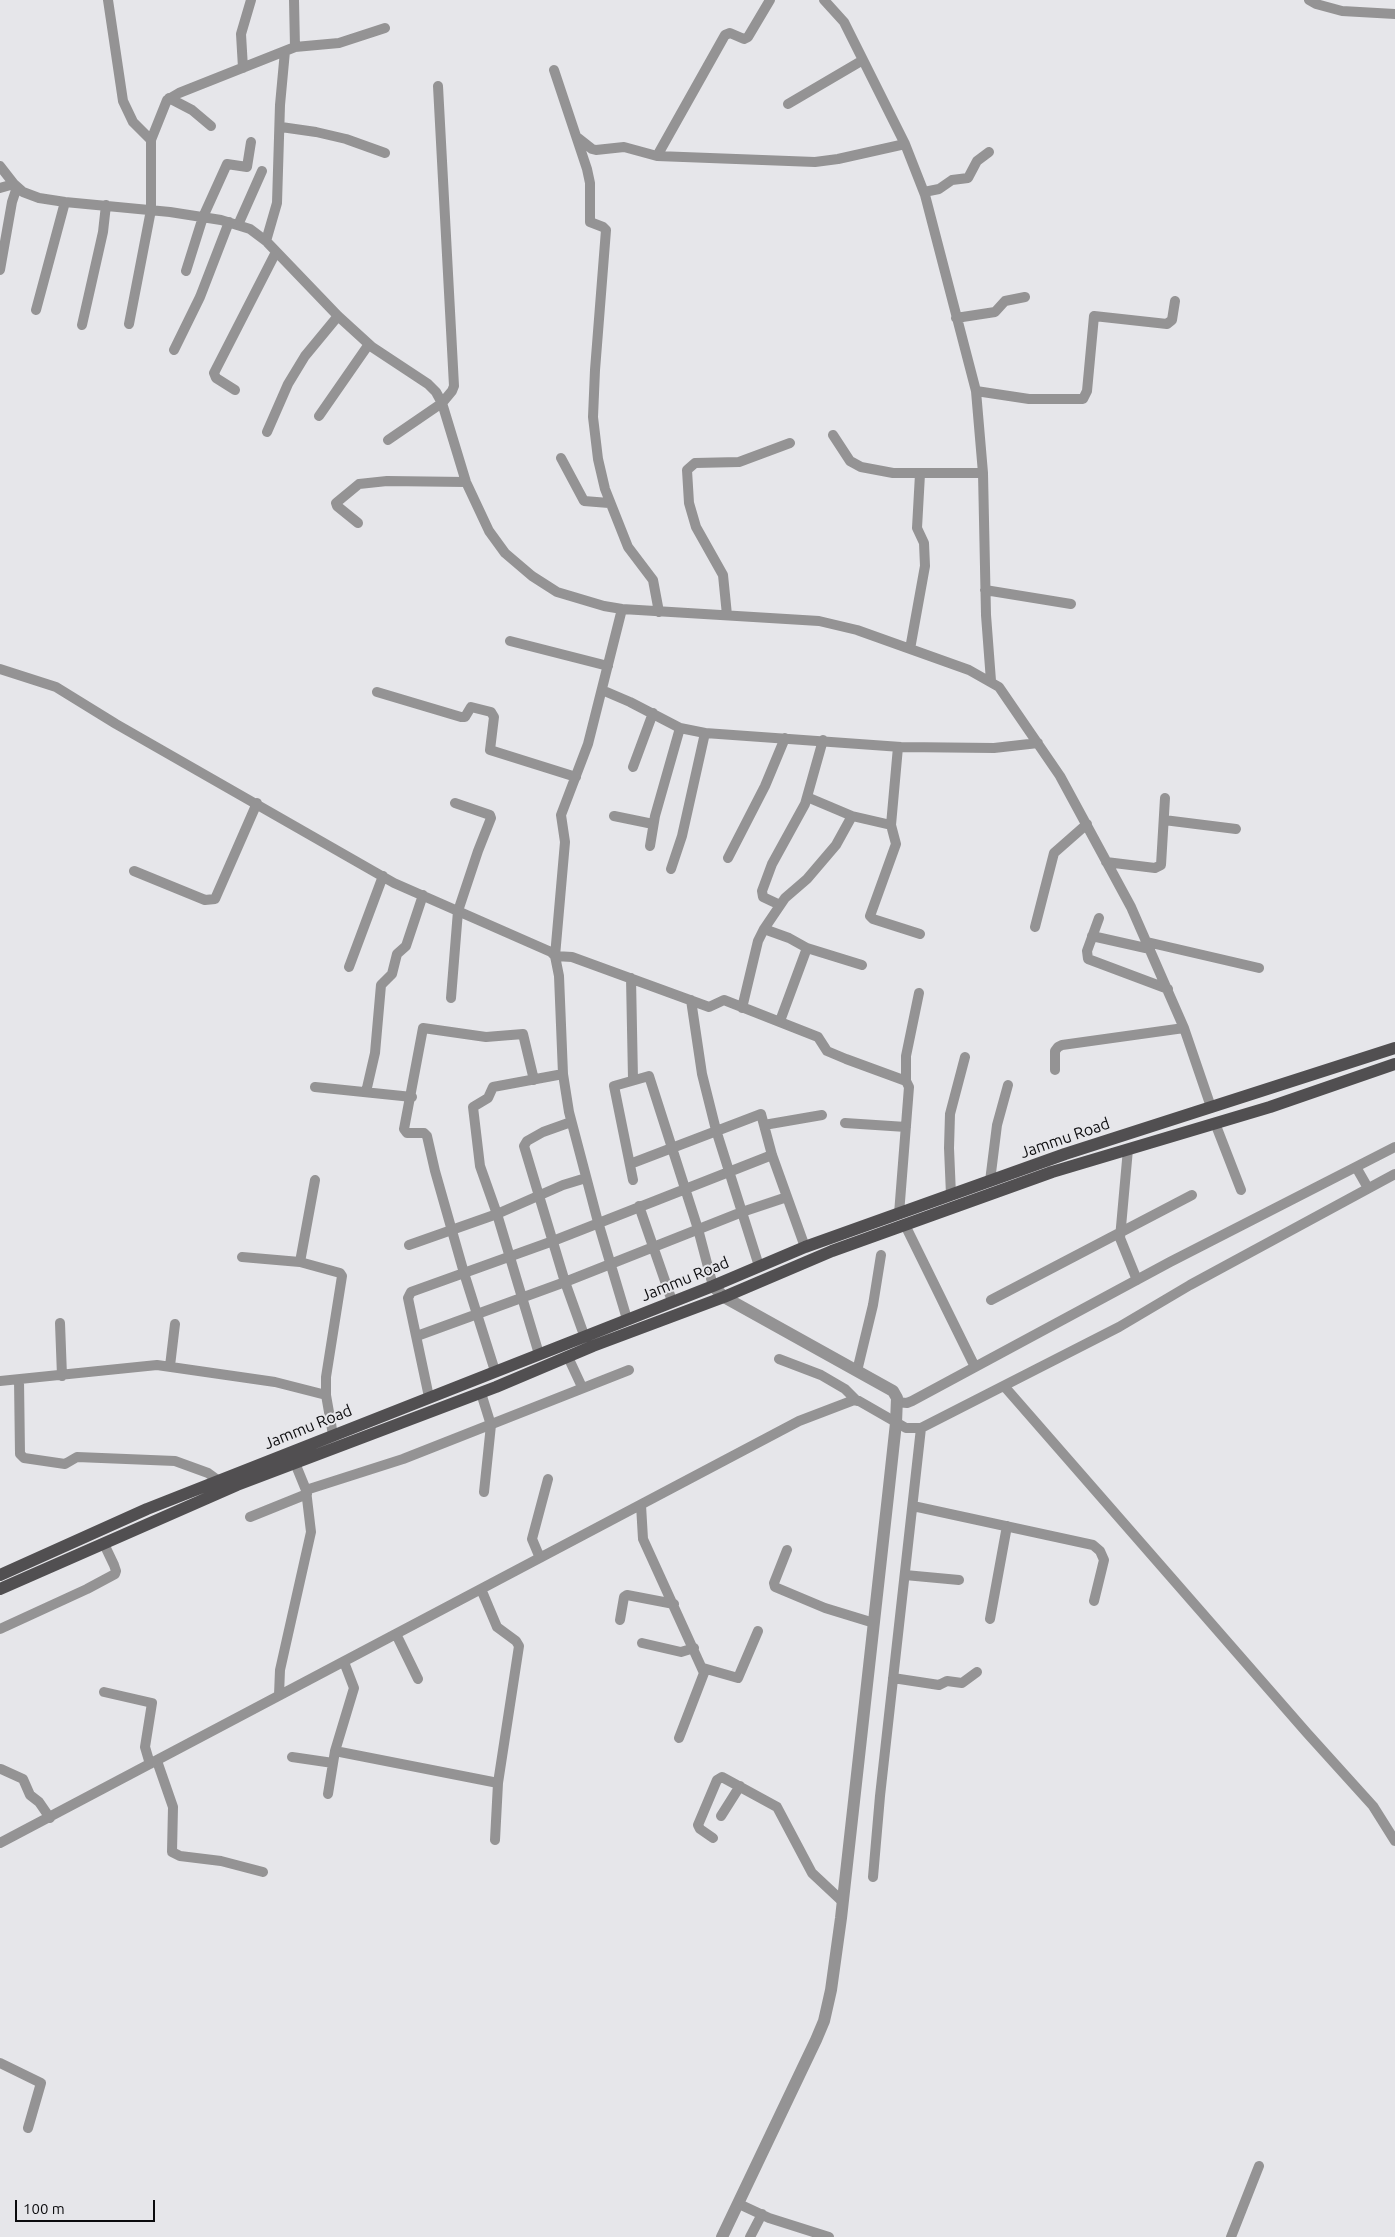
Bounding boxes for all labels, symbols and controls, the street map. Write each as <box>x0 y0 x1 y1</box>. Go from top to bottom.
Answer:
street label: Jammu Road <box>1018 1114 1112 1162</box>
street label: Jammu Road <box>638 1253 732 1305</box>
street label: Jammu Road <box>261 1401 355 1453</box>
scale bar <box>18 2190 158 2222</box>
text: 100 m <box>23 2200 65 2217</box>

